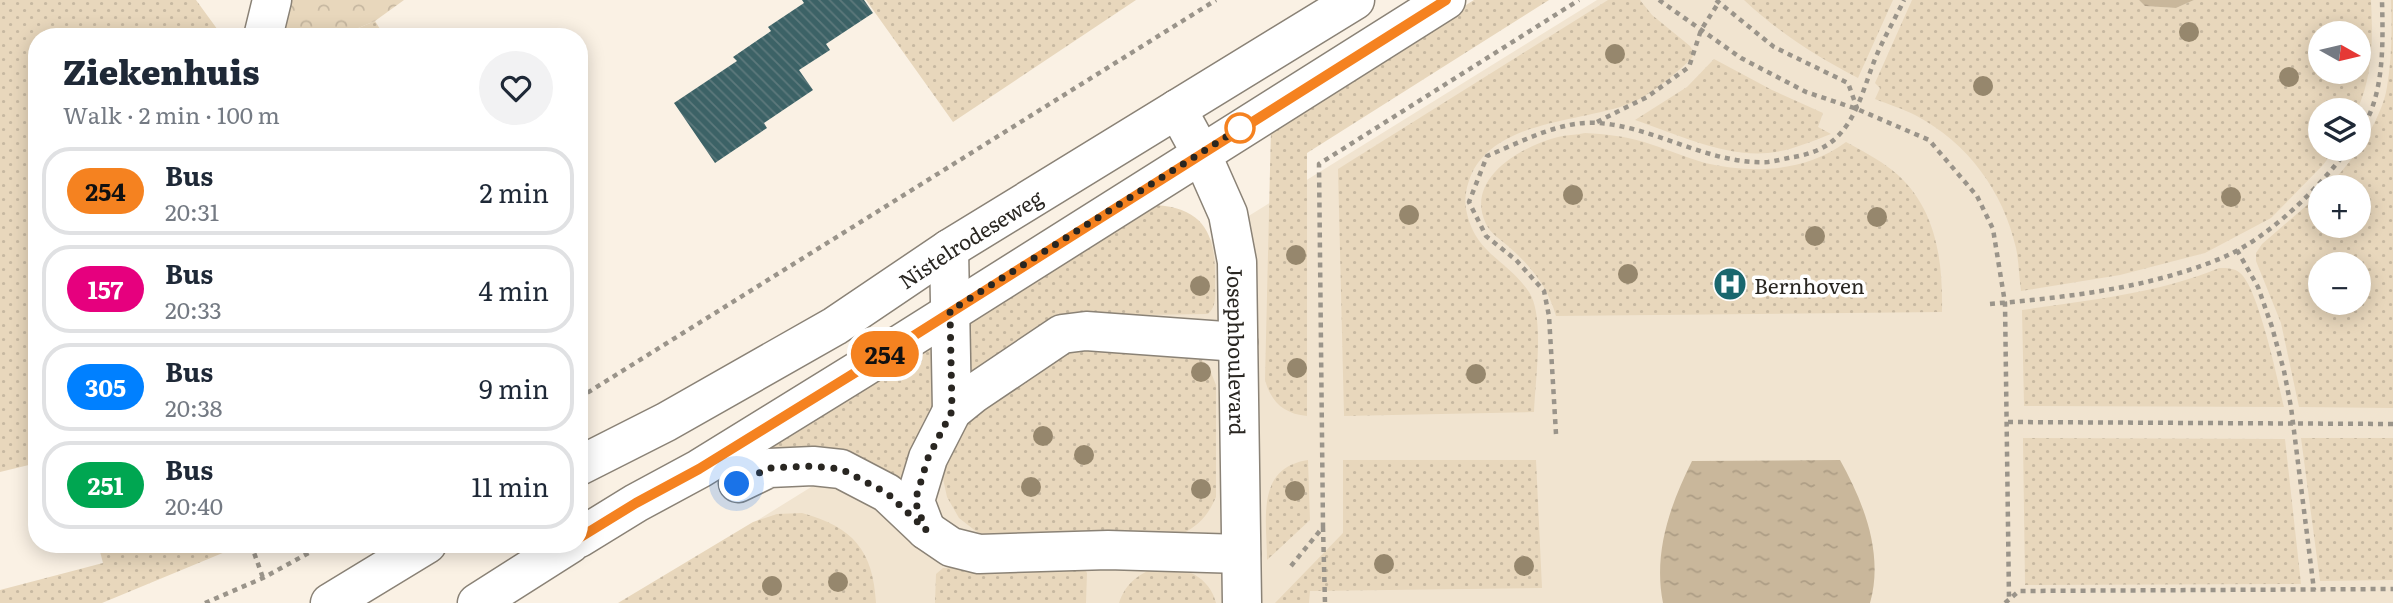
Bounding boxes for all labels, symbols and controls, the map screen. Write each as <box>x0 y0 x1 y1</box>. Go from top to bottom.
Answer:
north arrow <box>2308 21 2371 84</box>
map controls <box>2308 21 2371 315</box>
text: Ziekenhuis <box>63 46 260 95</box>
button: heart <box>479 51 553 125</box>
text: Walk · 2 min · 100 m <box>63 97 280 131</box>
button: layers <box>2308 98 2371 161</box>
unlabelled marker <box>1225 113 1255 143</box>
text: Bus <box>165 155 213 194</box>
text: 2 min <box>480 172 549 211</box>
text: 254 <box>85 173 126 208</box>
button: + <box>2308 175 2371 238</box>
street label: Nistelrodeseweg <box>891 180 1048 295</box>
text: 20:31 <box>165 194 219 228</box>
button: − <box>2308 252 2371 315</box>
text: Bus <box>165 253 213 292</box>
street label: Josephboulevard <box>1222 265 1255 436</box>
hospital icon: Bernhoven <box>1711 265 1749 303</box>
place label: Bernhoven <box>1754 269 1865 300</box>
text: 4 min <box>478 270 549 309</box>
text: 157 <box>88 271 123 306</box>
text: 20:33 <box>165 292 222 326</box>
line badge: 254 <box>845 331 925 377</box>
text: 254 <box>865 336 905 371</box>
text: Bus <box>165 351 213 390</box>
text: 9 min <box>479 368 549 407</box>
text: 305 <box>85 369 126 404</box>
text: 20:38 <box>165 390 223 424</box>
text: Bus <box>165 449 213 488</box>
text: 11 min <box>472 466 549 505</box>
your location <box>719 466 754 501</box>
text: 251 <box>88 467 123 502</box>
text: 20:40 <box>165 488 223 522</box>

